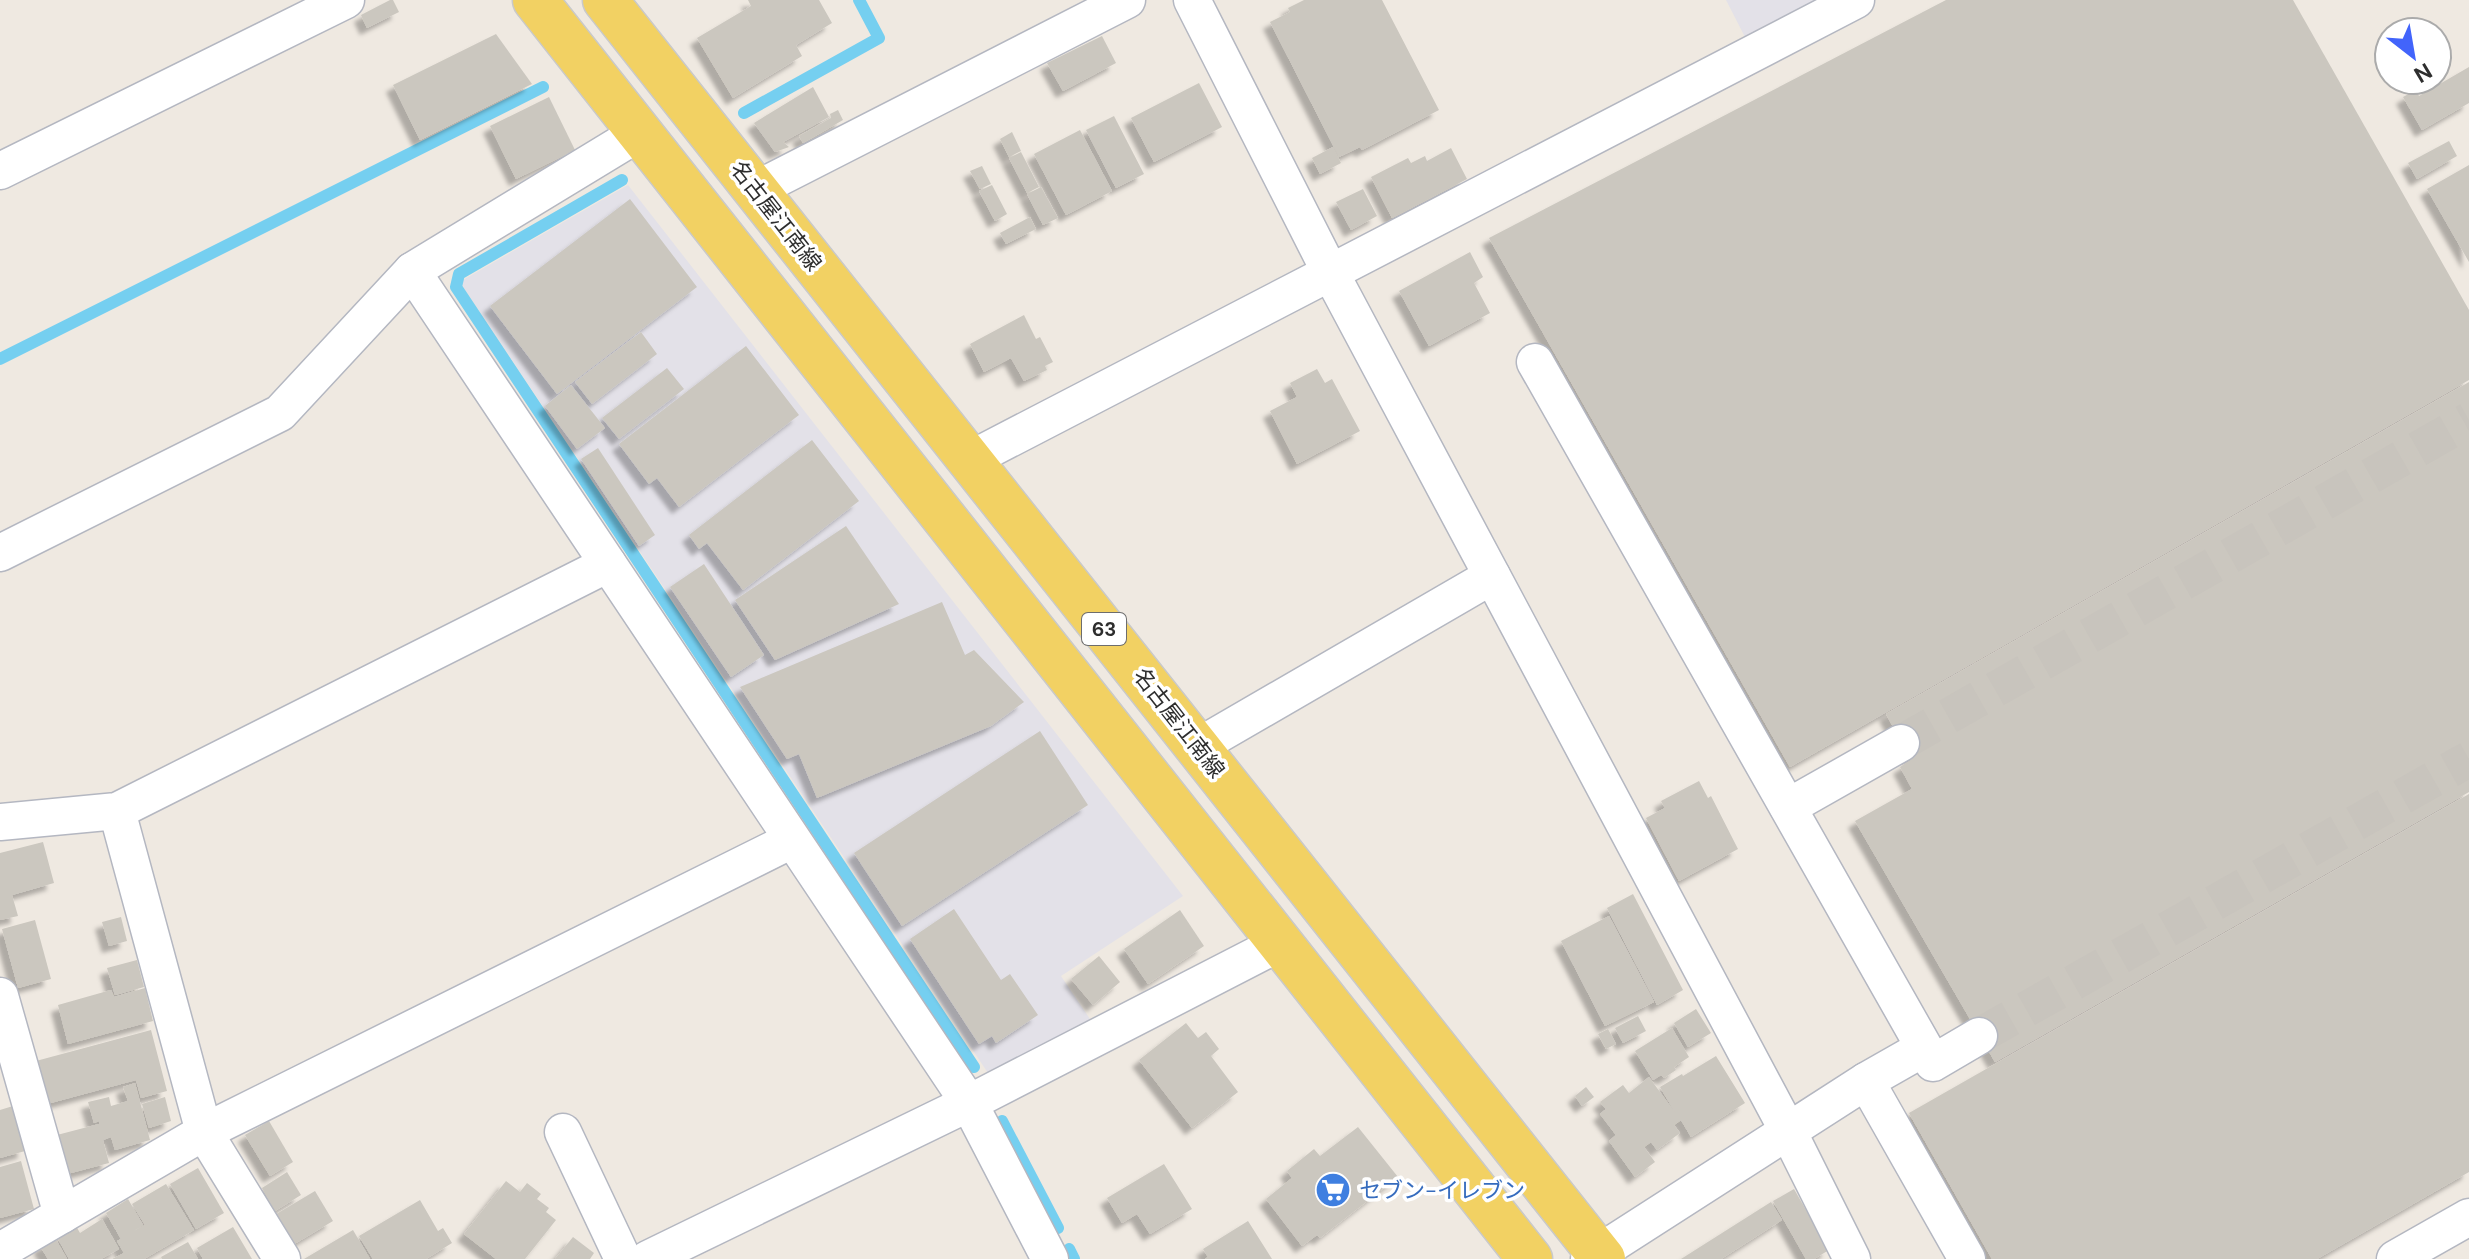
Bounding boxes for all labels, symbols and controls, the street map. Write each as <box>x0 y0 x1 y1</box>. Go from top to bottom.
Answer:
north arrow <box>2373 16 2453 96</box>
text: N <box>2409 56 2437 89</box>
street label: 名古屋江南線 <box>724 155 828 277</box>
road number: 63 <box>1082 613 1126 645</box>
street label: 名古屋江南線 <box>1127 662 1231 784</box>
supermarket icon: セブン-イレブン <box>1314 1171 1352 1209</box>
place label: セブン-イレブン <box>1359 1176 1525 1205</box>

